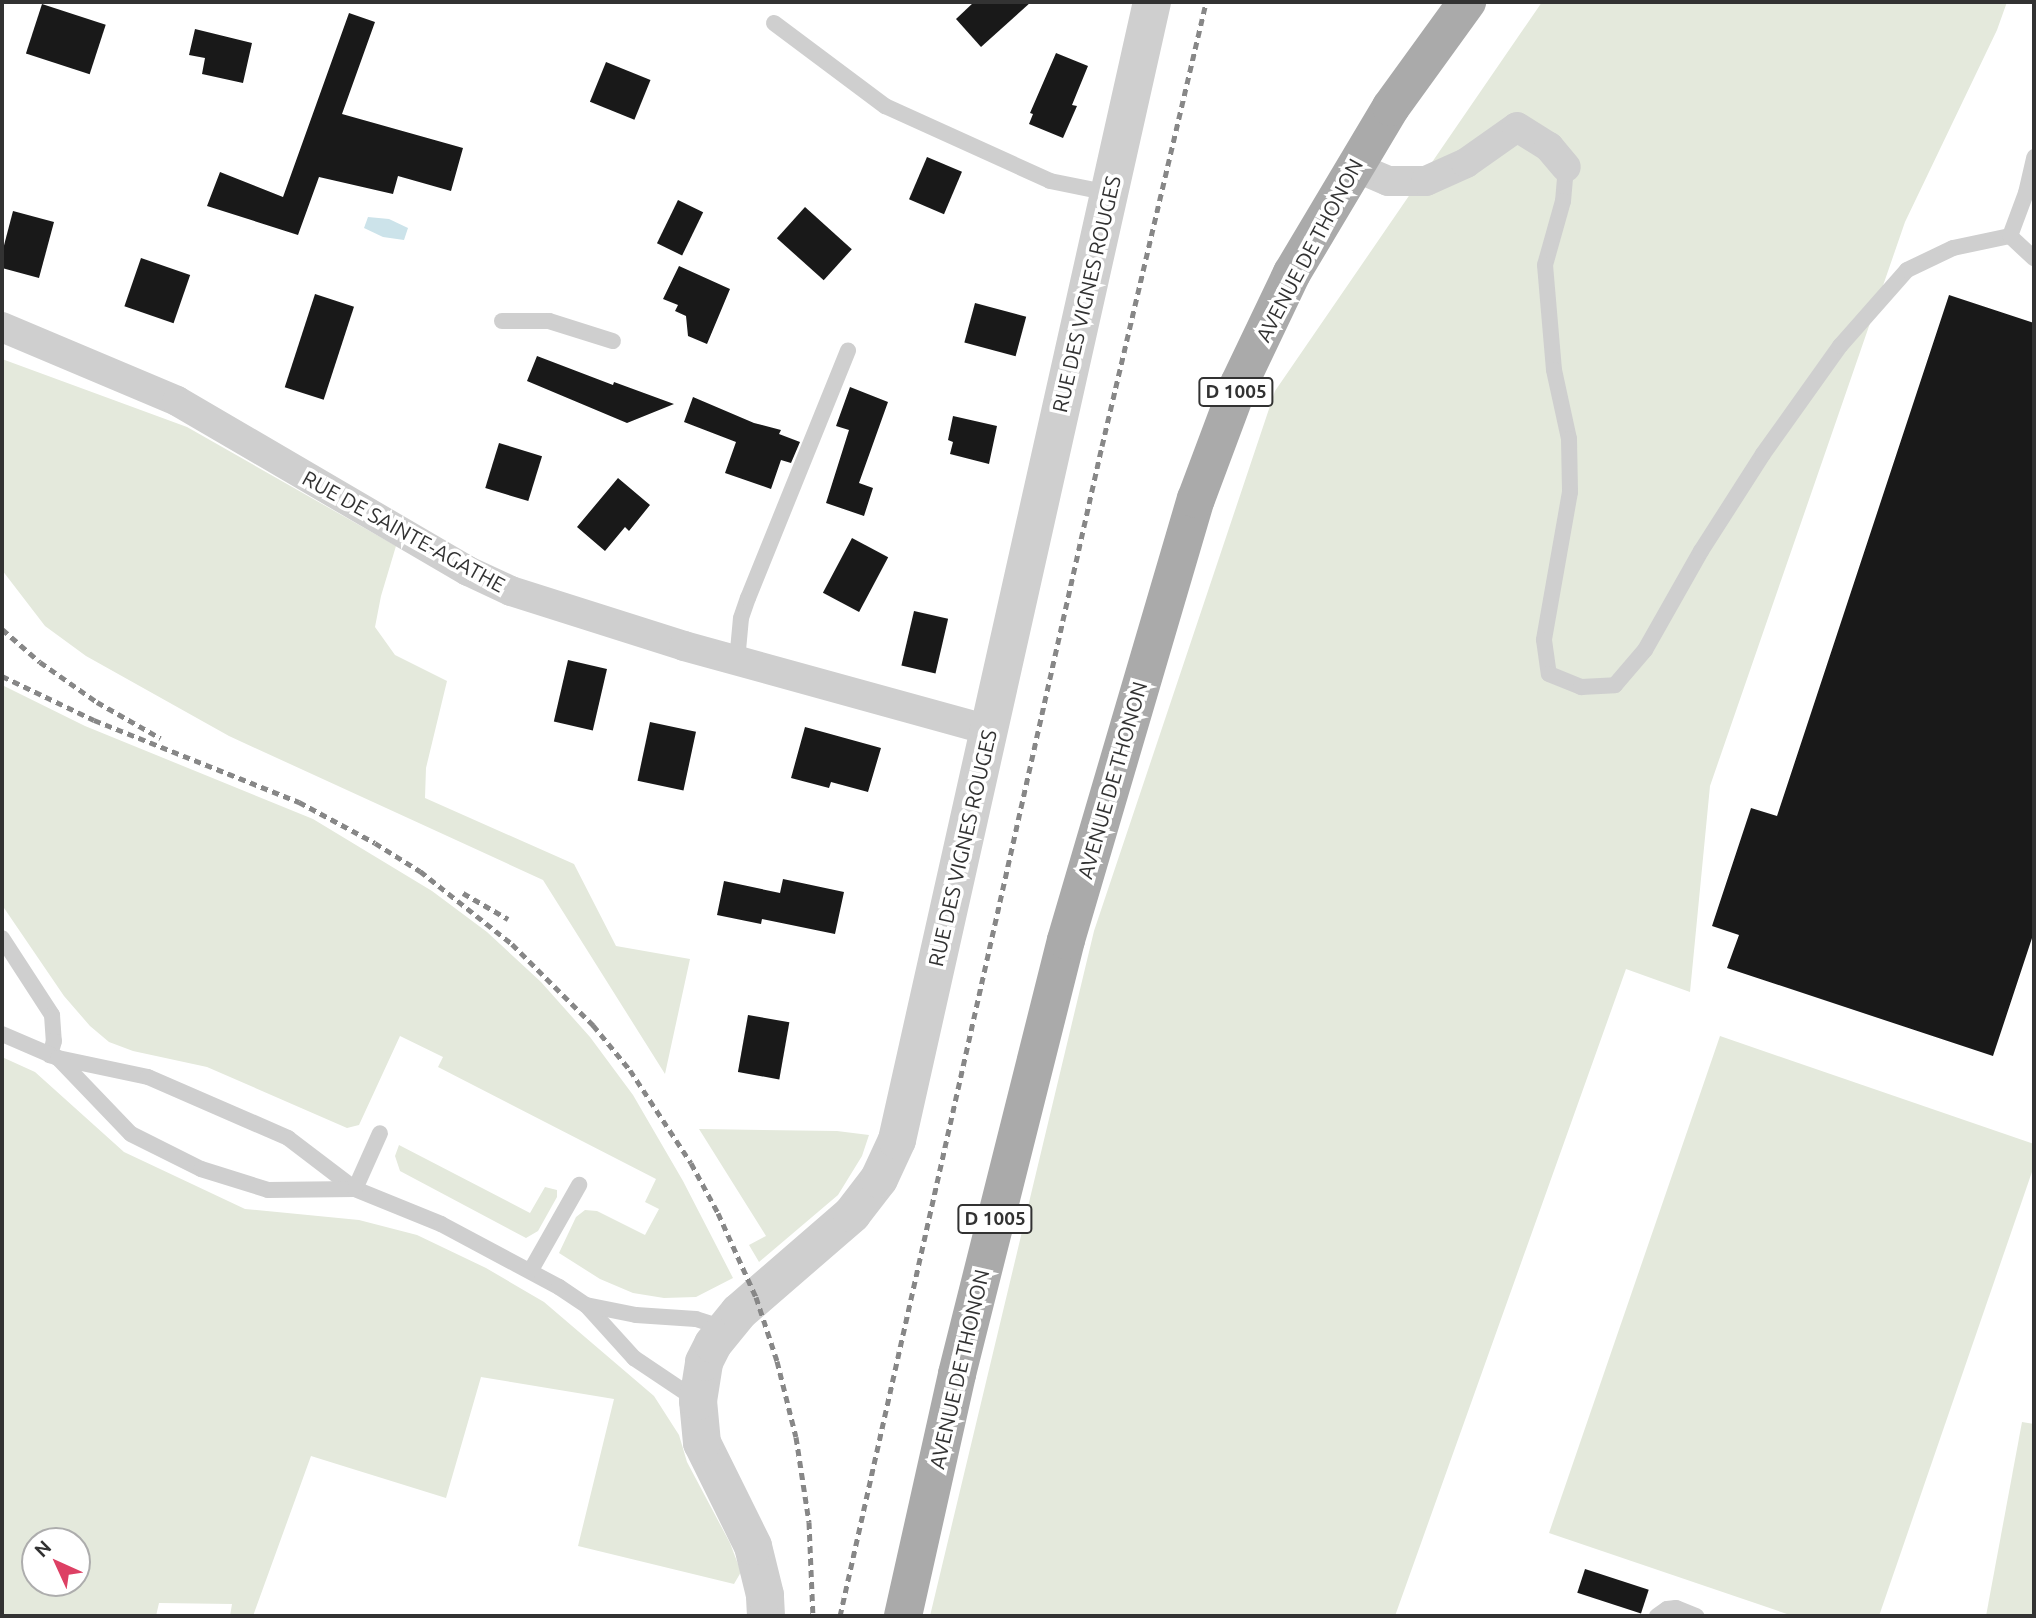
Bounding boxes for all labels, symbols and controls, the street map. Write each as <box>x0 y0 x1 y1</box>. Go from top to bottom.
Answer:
street label: AVENUE DE THONON <box>1250 154 1368 346</box>
street label: RUE DES VIGNES ROUGES <box>1046 173 1126 415</box>
road number: D 1005 <box>1198 376 1274 408</box>
street label: RUE DE SAINTE-AGATHE <box>298 465 510 597</box>
street label: AVENUE DE THONON <box>1072 679 1152 881</box>
street label: RUE DES VIGNES ROUGES <box>922 727 1002 969</box>
road number: D 1005 <box>956 1204 1034 1234</box>
street label: AVENUE DE THONON <box>924 1267 994 1471</box>
north arrow <box>21 1527 91 1597</box>
text: N <box>30 1536 55 1561</box>

